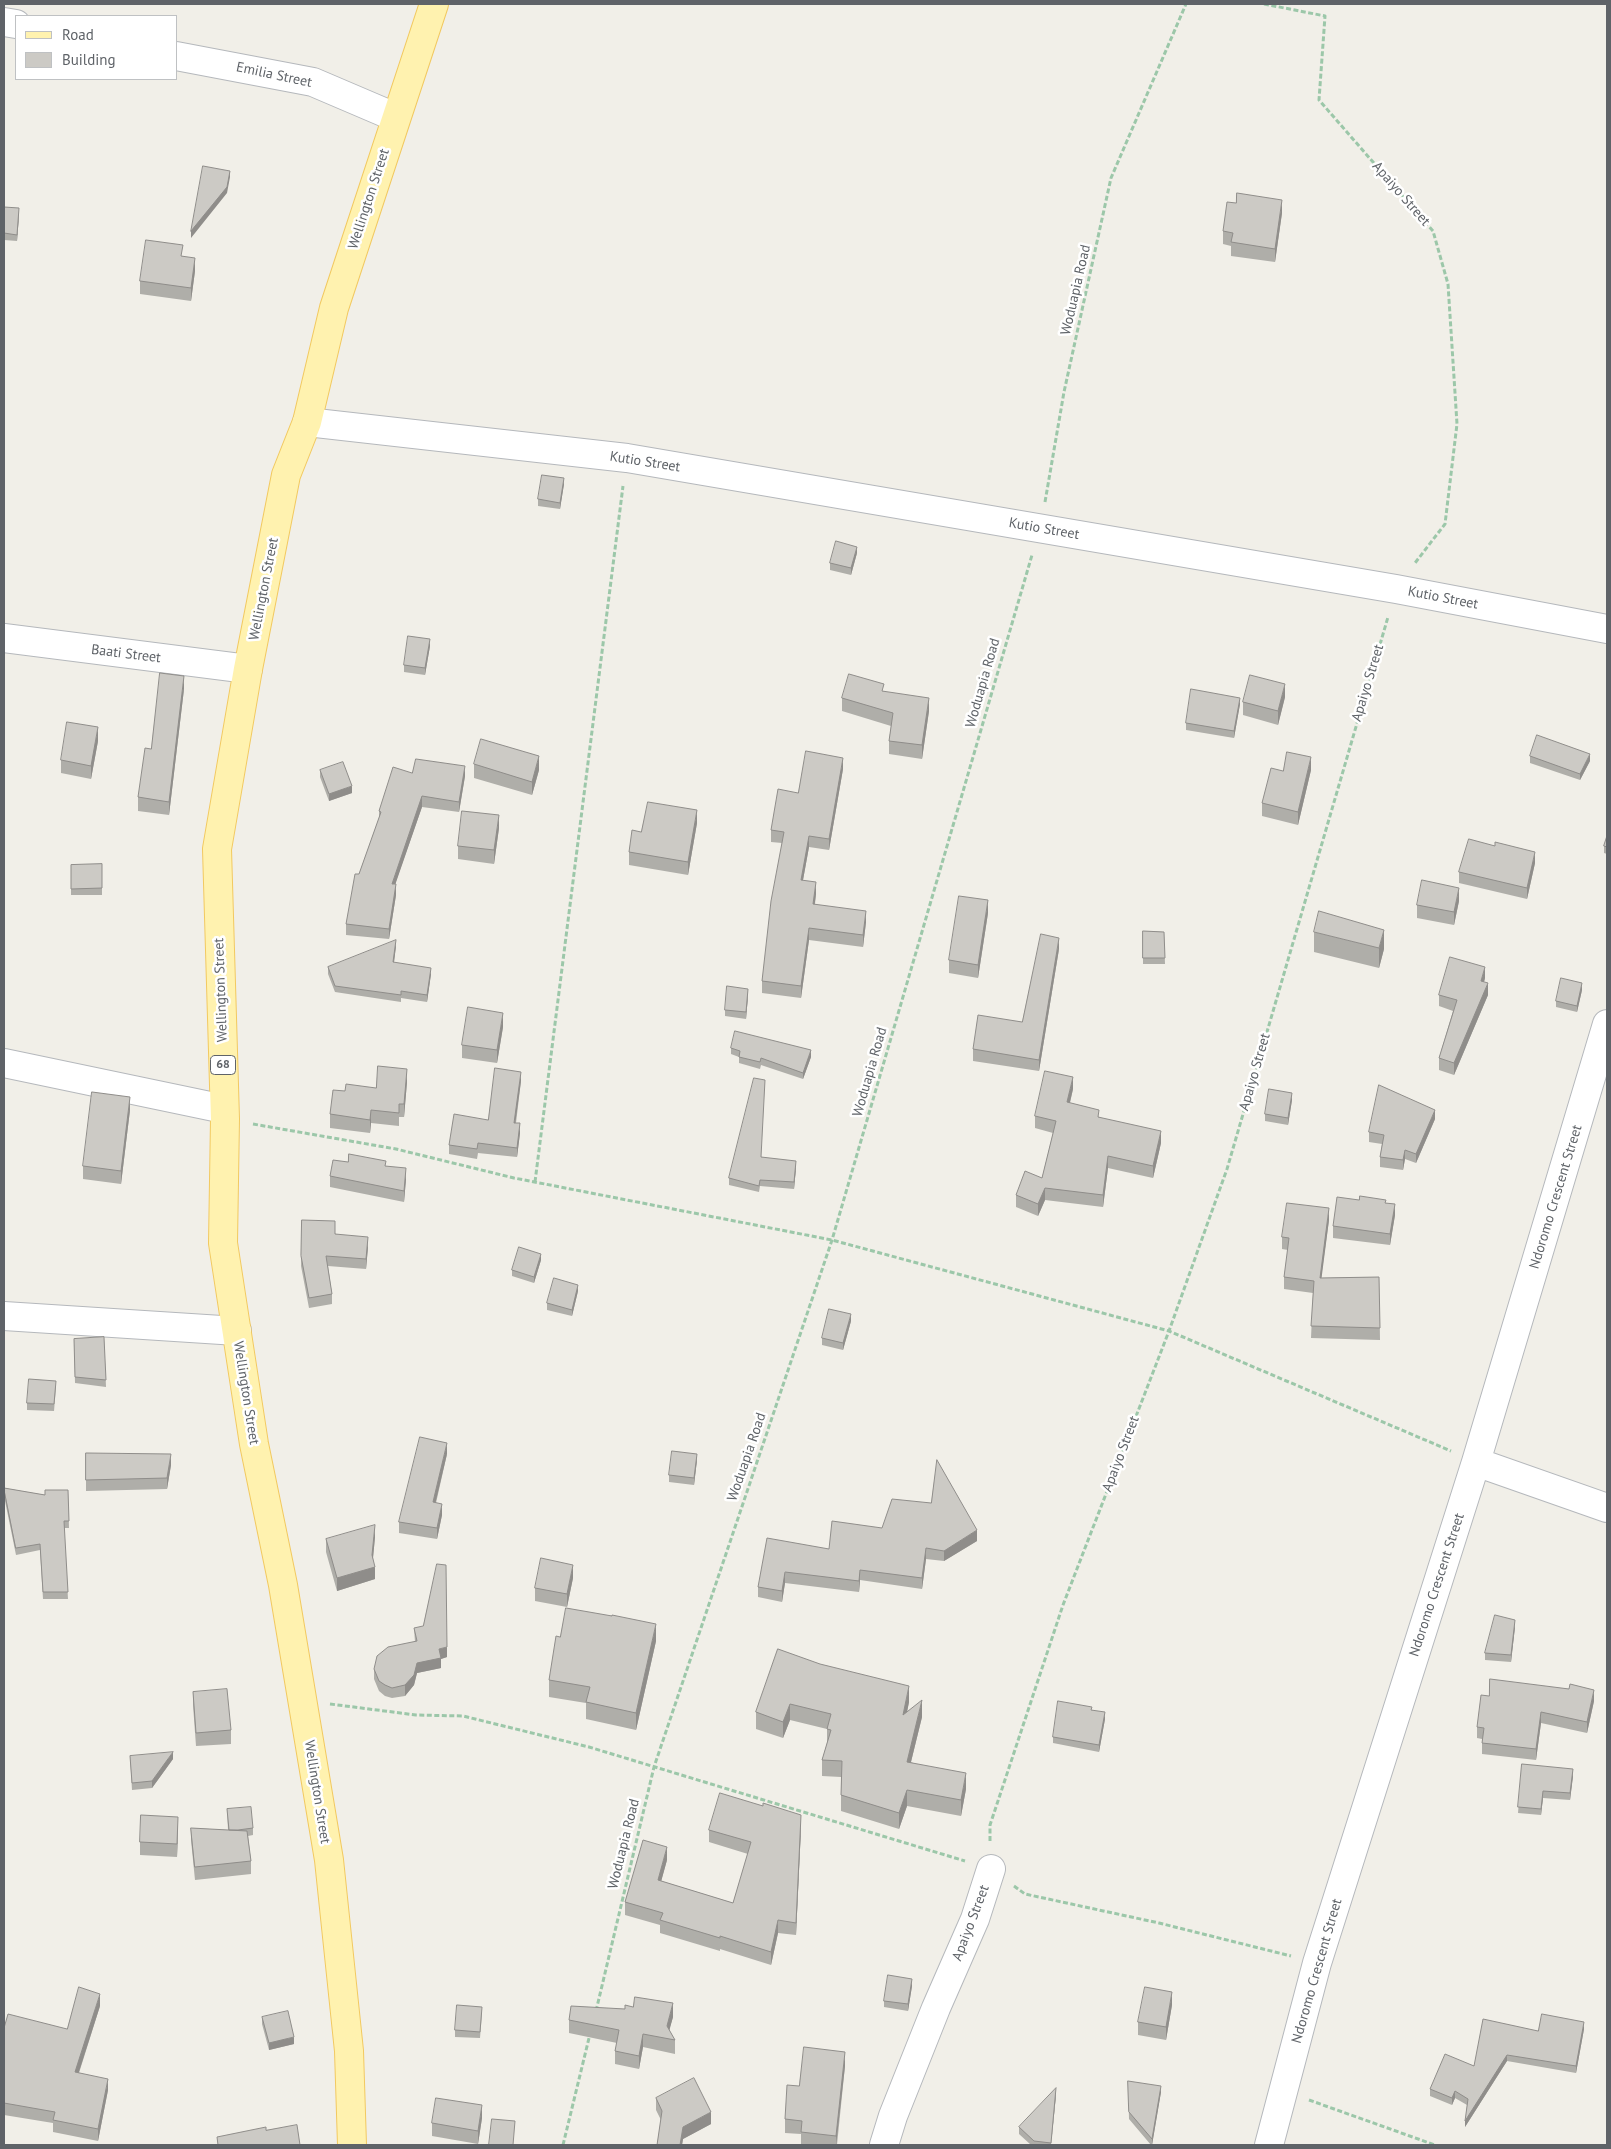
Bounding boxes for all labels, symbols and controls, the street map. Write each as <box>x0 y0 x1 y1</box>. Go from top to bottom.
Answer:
legend <box>15 15 178 80</box>
text: Road <box>62 25 94 44</box>
text: Building <box>62 50 116 69</box>
street label: Emilia Street <box>235 59 313 91</box>
street label: Wellington Street <box>345 147 393 251</box>
street label: Apaiyo Street <box>1368 158 1434 230</box>
street label: Woduapia Road <box>1057 243 1095 337</box>
street label: Kutio Street <box>609 448 681 476</box>
street label: Kutio Street <box>1007 515 1081 543</box>
street label: Wellington Street <box>246 536 282 642</box>
street label: Kutio Street <box>1406 583 1480 613</box>
street label: Woduapia Road <box>962 636 1004 730</box>
street label: Baati Street <box>90 641 162 667</box>
street label: Apaiyo Street <box>1348 642 1388 724</box>
street label: Wellington Street <box>211 938 231 1042</box>
street label: Woduapia Road <box>849 1025 891 1119</box>
street label: Apaiyo Street <box>1236 1031 1274 1113</box>
road number: 68 <box>210 1056 236 1074</box>
street label: Ndoromo Crescent Street <box>1526 1123 1586 1271</box>
street label: Wellington Street <box>230 1340 262 1446</box>
street label: Woduapia Road <box>724 1411 770 1503</box>
street label: Apaiyo Street <box>1099 1414 1143 1494</box>
street label: Ndoromo Crescent Street <box>1406 1511 1468 1659</box>
street label: Wellington Street <box>301 1739 333 1845</box>
street label: Woduapia Road <box>605 1797 643 1891</box>
street label: Apaiyo Street <box>949 1883 993 1963</box>
street label: Ndoromo Crescent Street <box>1288 1897 1346 2045</box>

